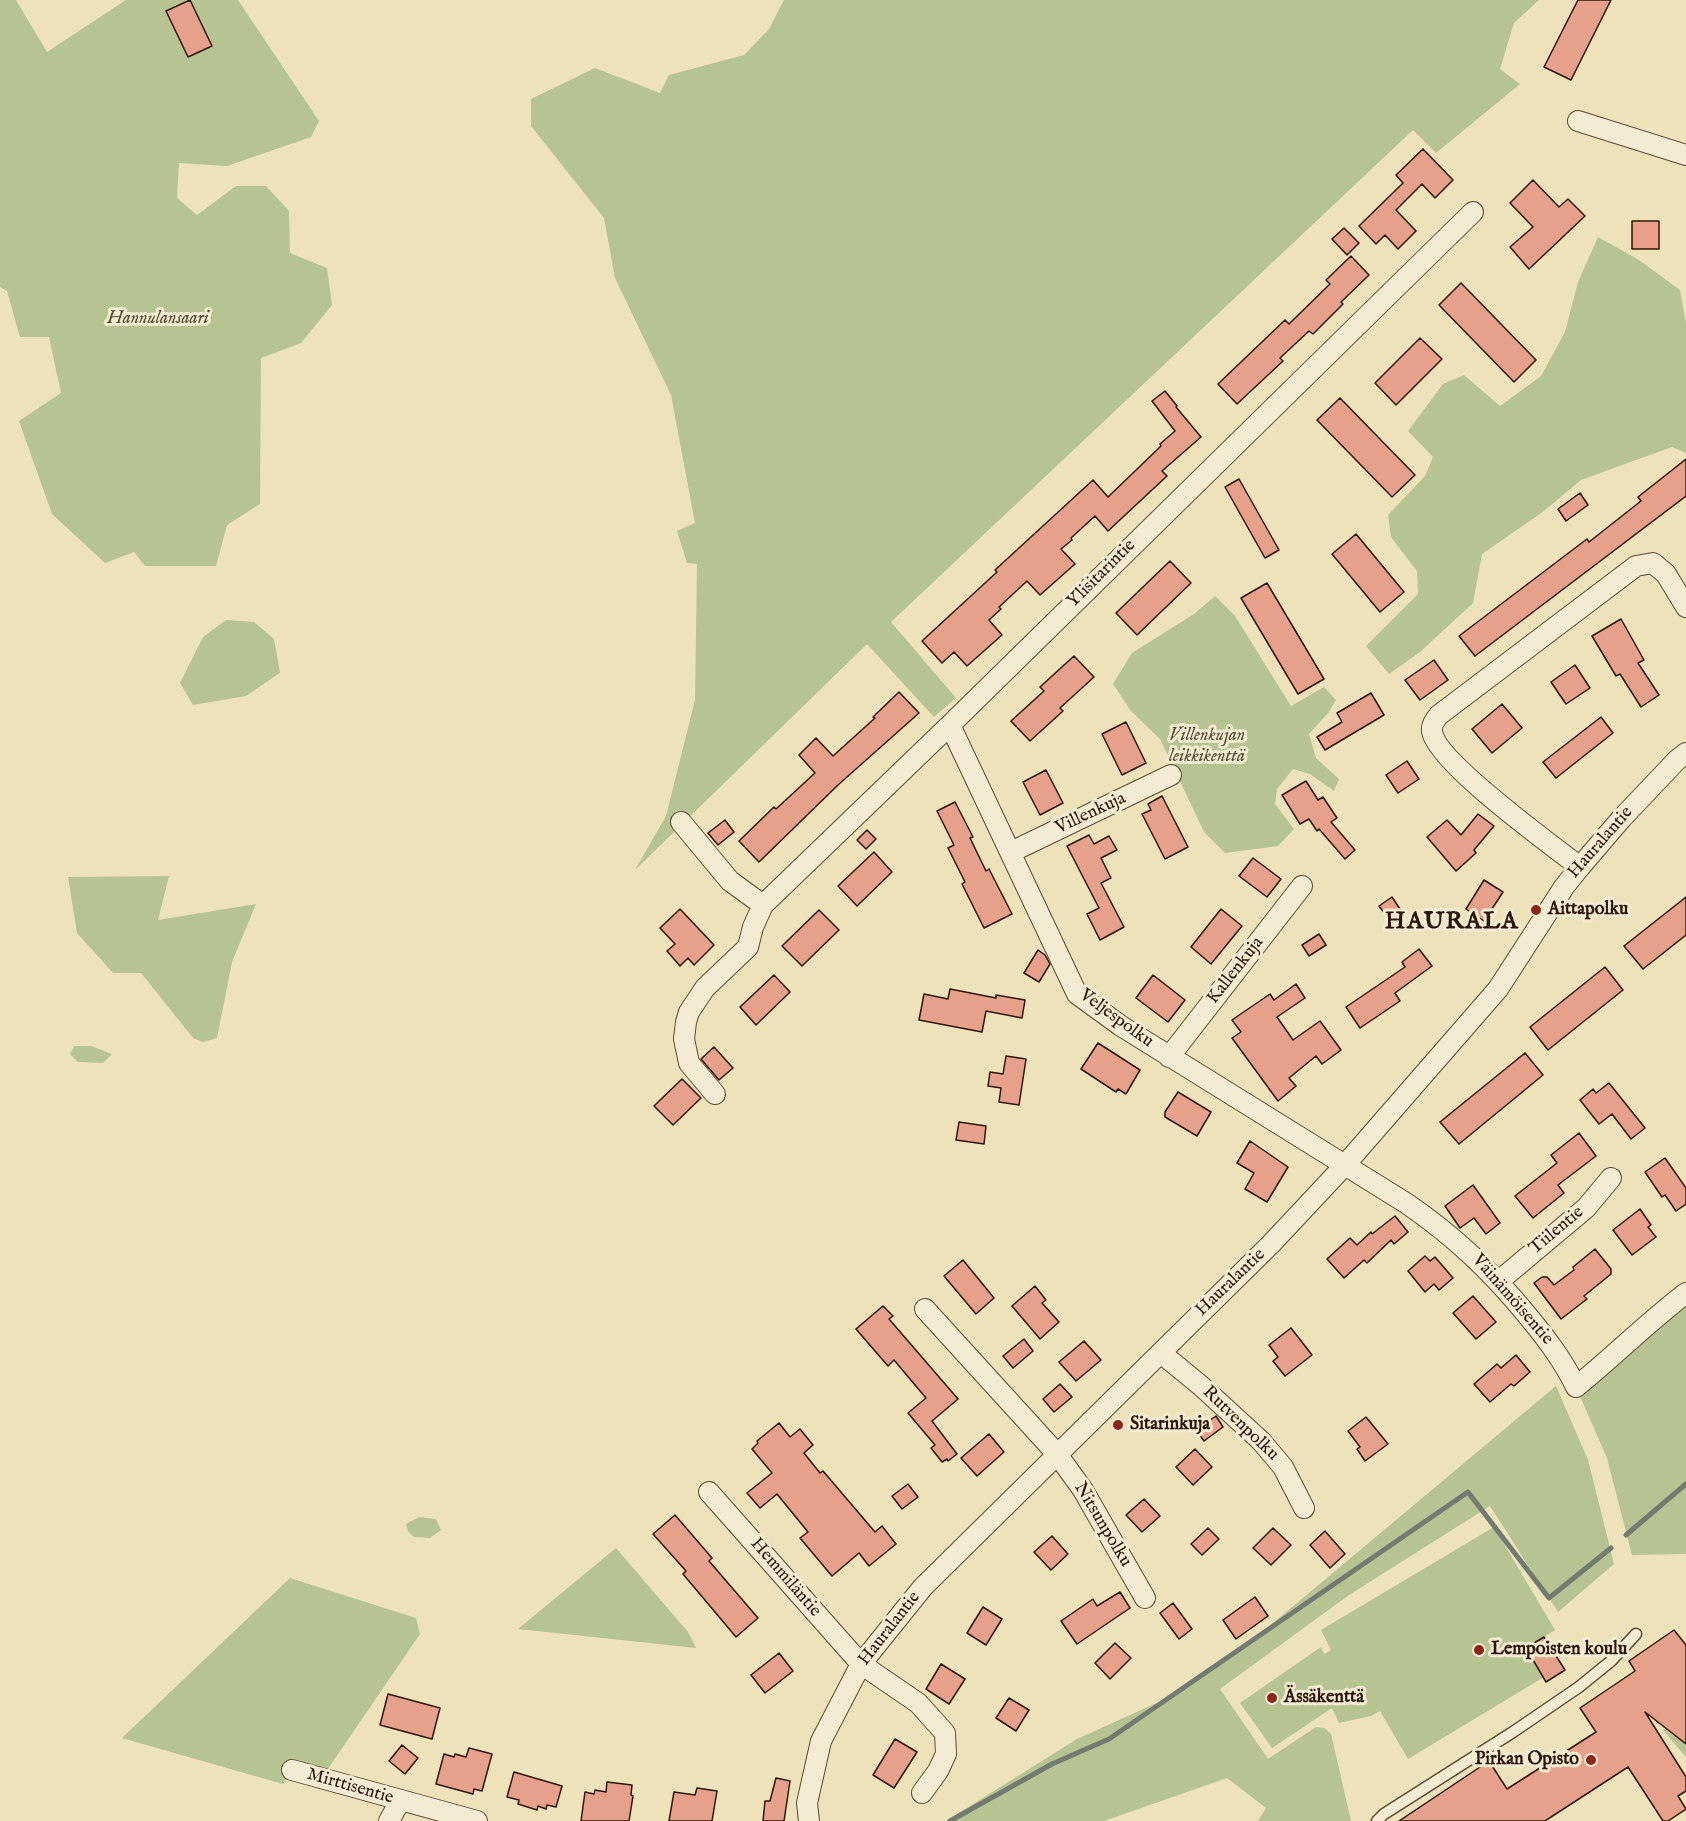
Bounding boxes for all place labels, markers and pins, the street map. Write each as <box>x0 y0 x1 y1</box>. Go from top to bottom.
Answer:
place label: Aittapolku <box>1548 899 1628 921</box>
marker: Aittapolku <box>1529 903 1543 917</box>
place label: Sitarinkuja <box>1130 1414 1210 1436</box>
marker: Sitarinkuja <box>1111 1418 1125 1432</box>
place label: Lempoisten koulu <box>1491 1639 1627 1661</box>
marker: Lempoisten koulu <box>1472 1643 1486 1657</box>
place label: Ässäkenttä <box>1284 1687 1364 1709</box>
marker: Ässäkenttä <box>1265 1691 1279 1705</box>
place label: Pirkan Opisto <box>1475 1749 1579 1771</box>
marker: Pirkan Opisto <box>1584 1753 1598 1767</box>

